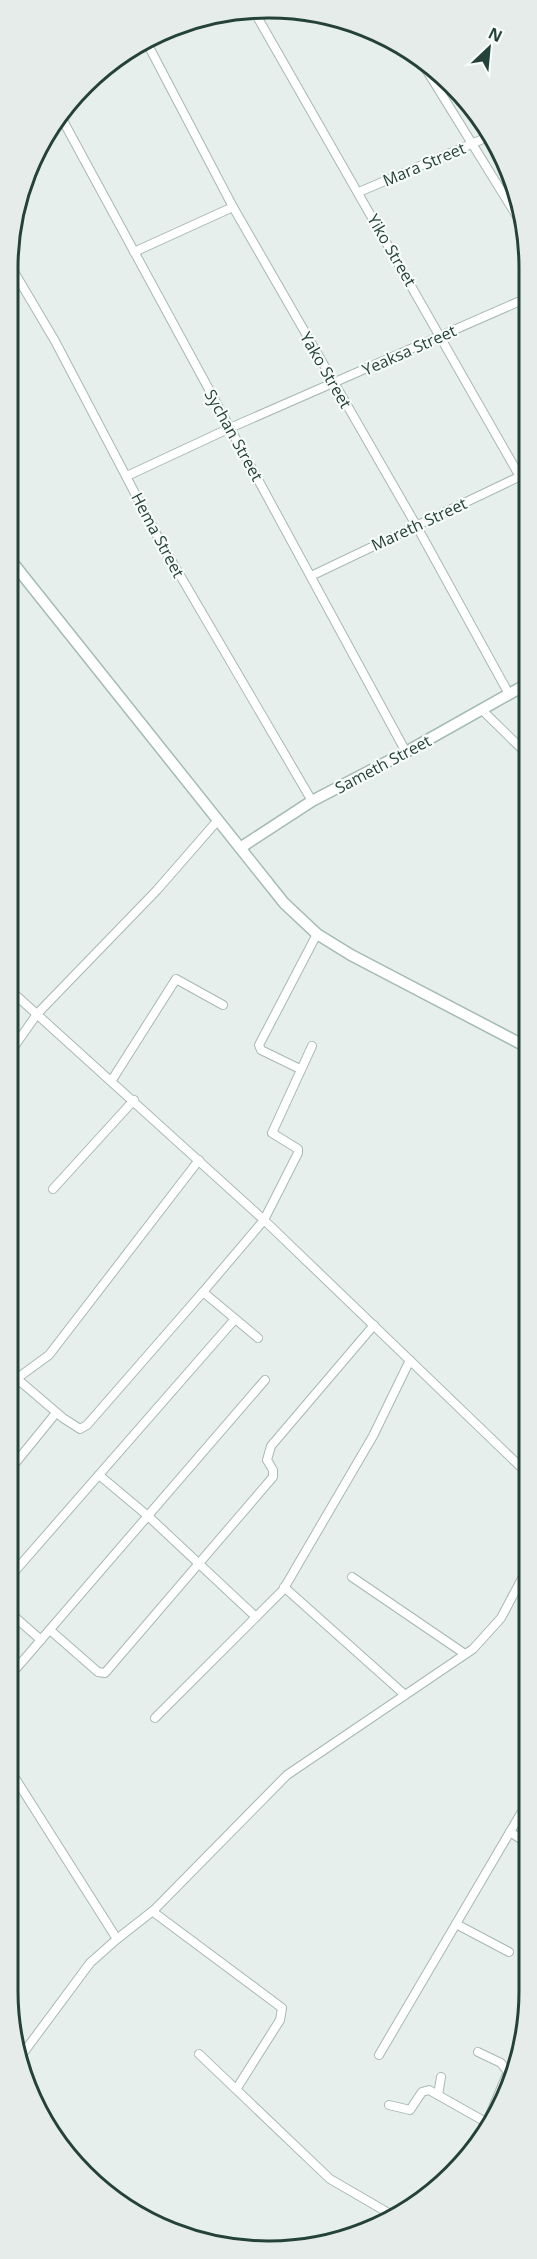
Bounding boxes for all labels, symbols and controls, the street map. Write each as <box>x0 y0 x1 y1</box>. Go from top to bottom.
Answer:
north arrow <box>459 18 519 78</box>
text: N <box>485 22 506 47</box>
street label: Mara Street <box>379 137 469 191</box>
street label: Yiko Street <box>363 210 422 290</box>
street label: Yeaksa Street <box>359 319 460 381</box>
street label: Yako Street <box>295 328 357 412</box>
street label: Sychan Street <box>200 385 268 485</box>
street label: Hema Street <box>126 489 190 582</box>
street label: Mareth Street <box>368 492 471 556</box>
street label: Sameth Street <box>331 729 435 799</box>

